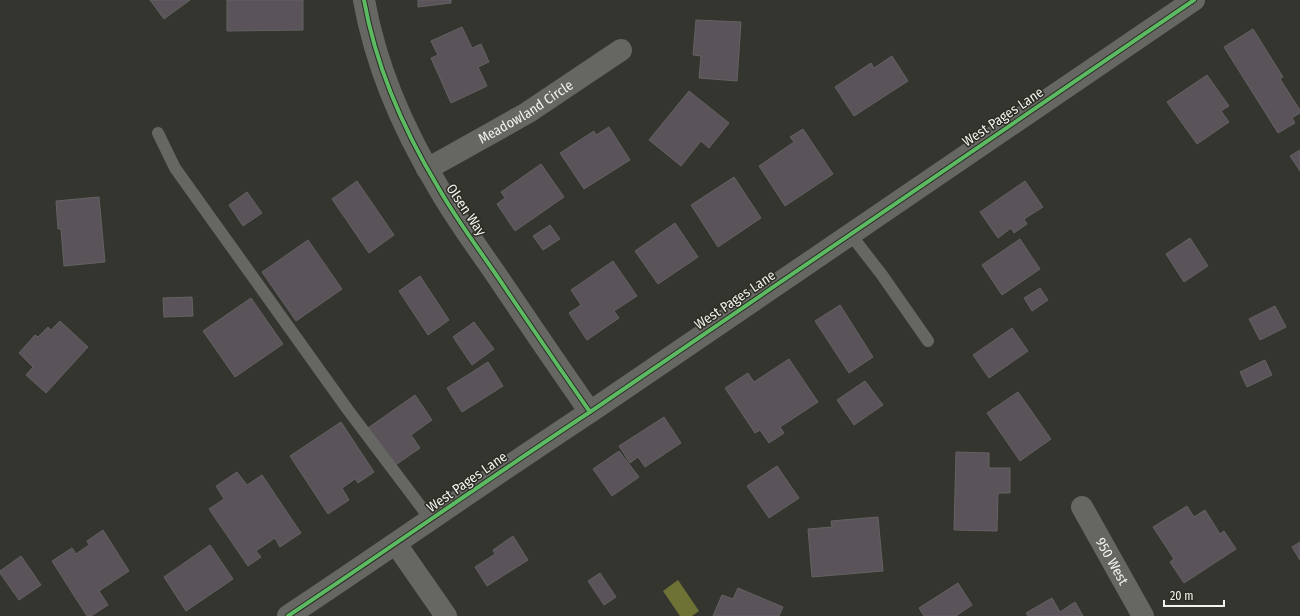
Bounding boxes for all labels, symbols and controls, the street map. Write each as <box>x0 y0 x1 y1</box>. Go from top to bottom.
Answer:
street label: Meadowland Circle <box>475 76 576 147</box>
street label: West Pages Lane <box>959 84 1047 150</box>
street label: Olsen Way <box>442 181 490 240</box>
street label: West Pages Lane <box>691 267 779 333</box>
street label: West Pages Lane <box>424 448 511 516</box>
street label: 950 West <box>1092 534 1133 588</box>
scale bar <box>1164 582 1224 608</box>
text: 20 m <box>1170 589 1194 603</box>

